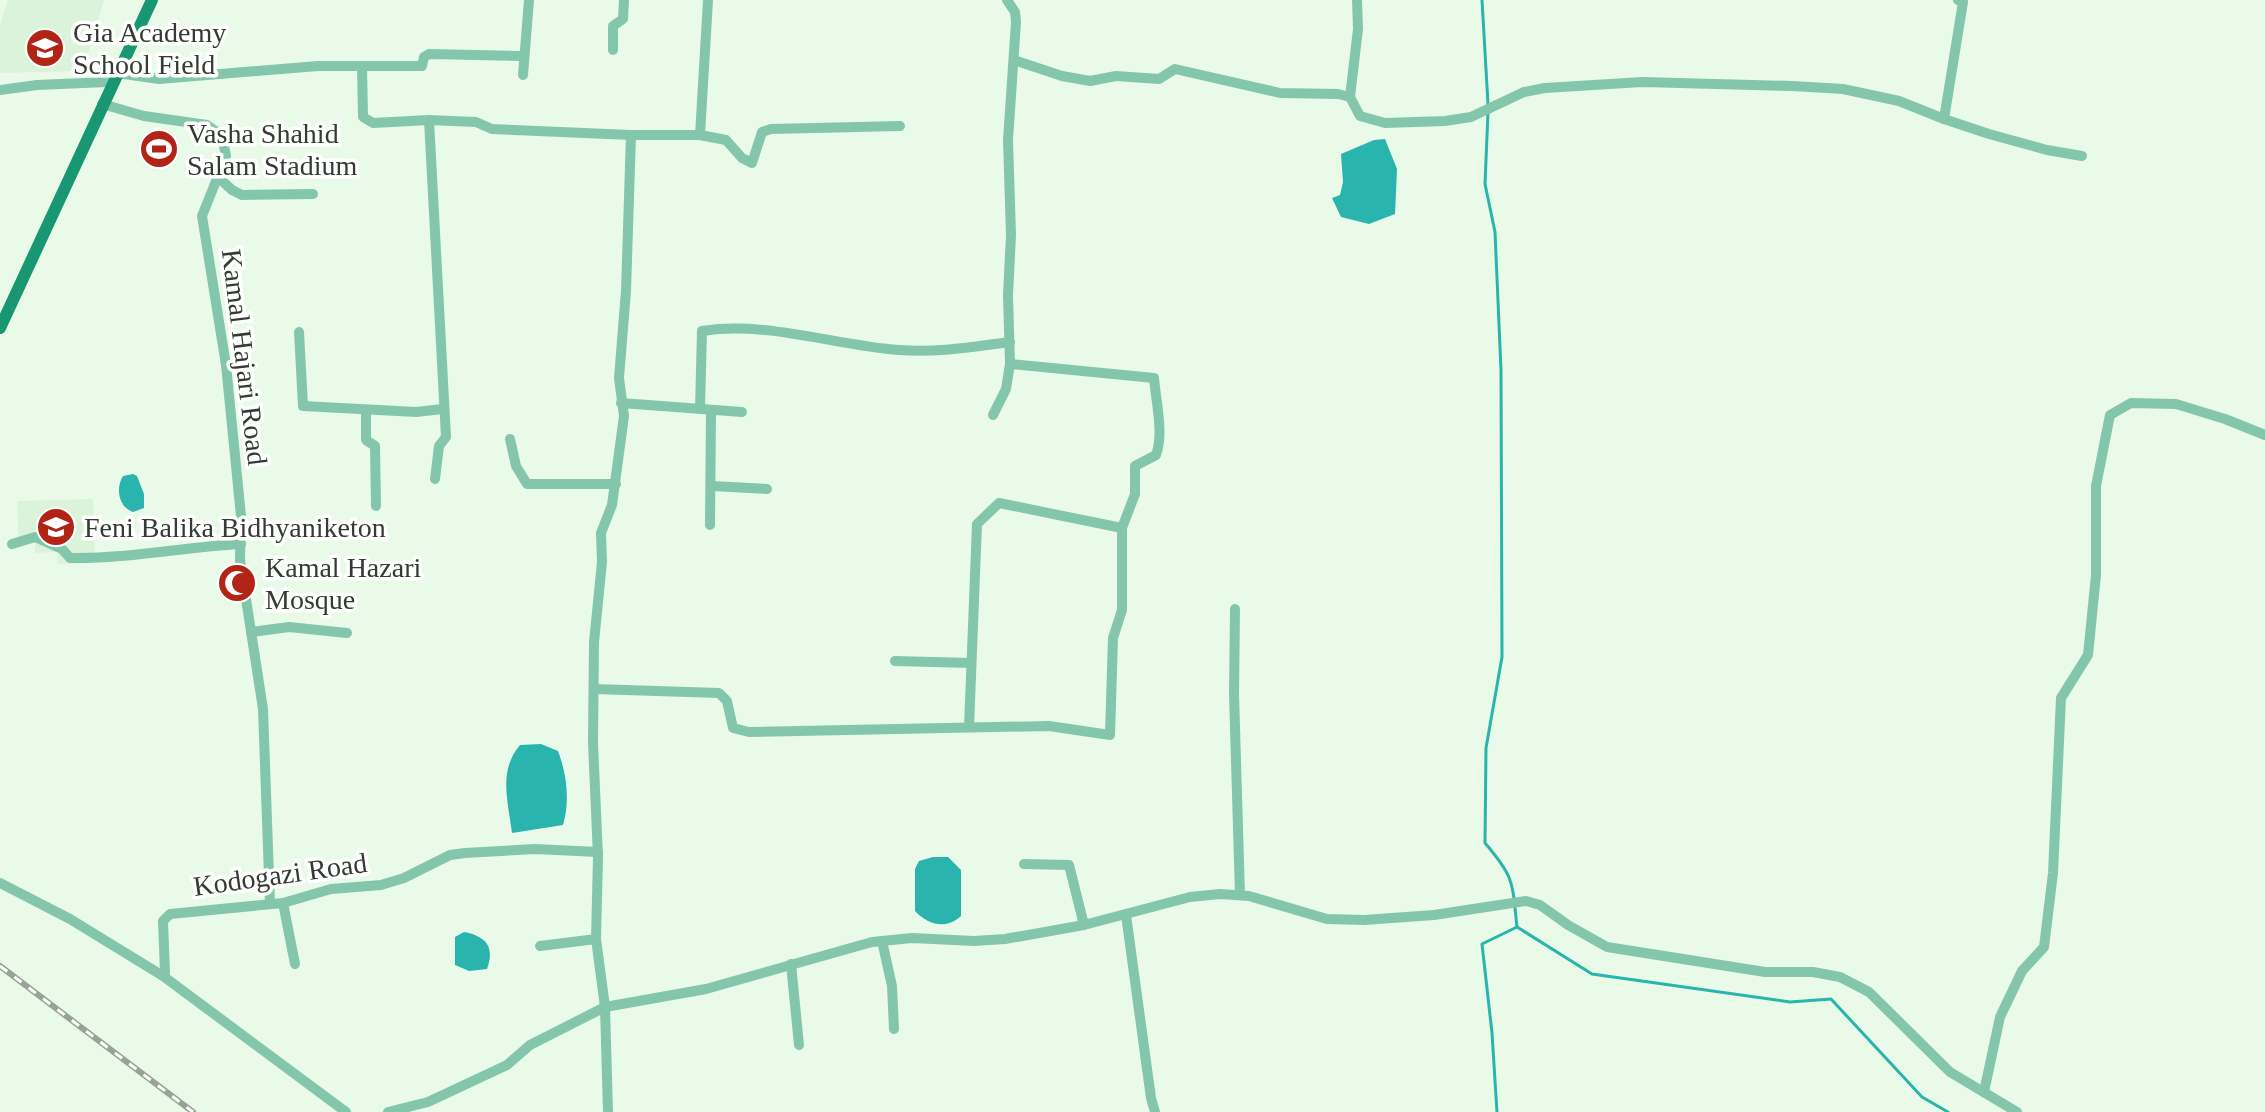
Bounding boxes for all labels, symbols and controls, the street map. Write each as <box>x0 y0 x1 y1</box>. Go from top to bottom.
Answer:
place label: Gia Academy School Field <box>73 17 226 80</box>
school or university icon: Gia Academy School Field <box>24 27 66 69</box>
place label: Vasha Shahid Salam Stadium <box>187 118 358 181</box>
sports icon: Vasha Shahid Salam Stadium <box>138 128 180 170</box>
street label: Kamal Hajari Road <box>216 247 273 467</box>
school or university icon: Feni Balika Bidhyaniketon <box>35 506 77 548</box>
place label: Feni Balika Bidhyaniketon <box>84 512 386 543</box>
place label: Kamal Hazari Mosque <box>265 552 421 615</box>
mosque icon: Kamal Hazari Mosque <box>216 562 258 604</box>
street label: Kodogazi Road <box>191 847 369 902</box>

